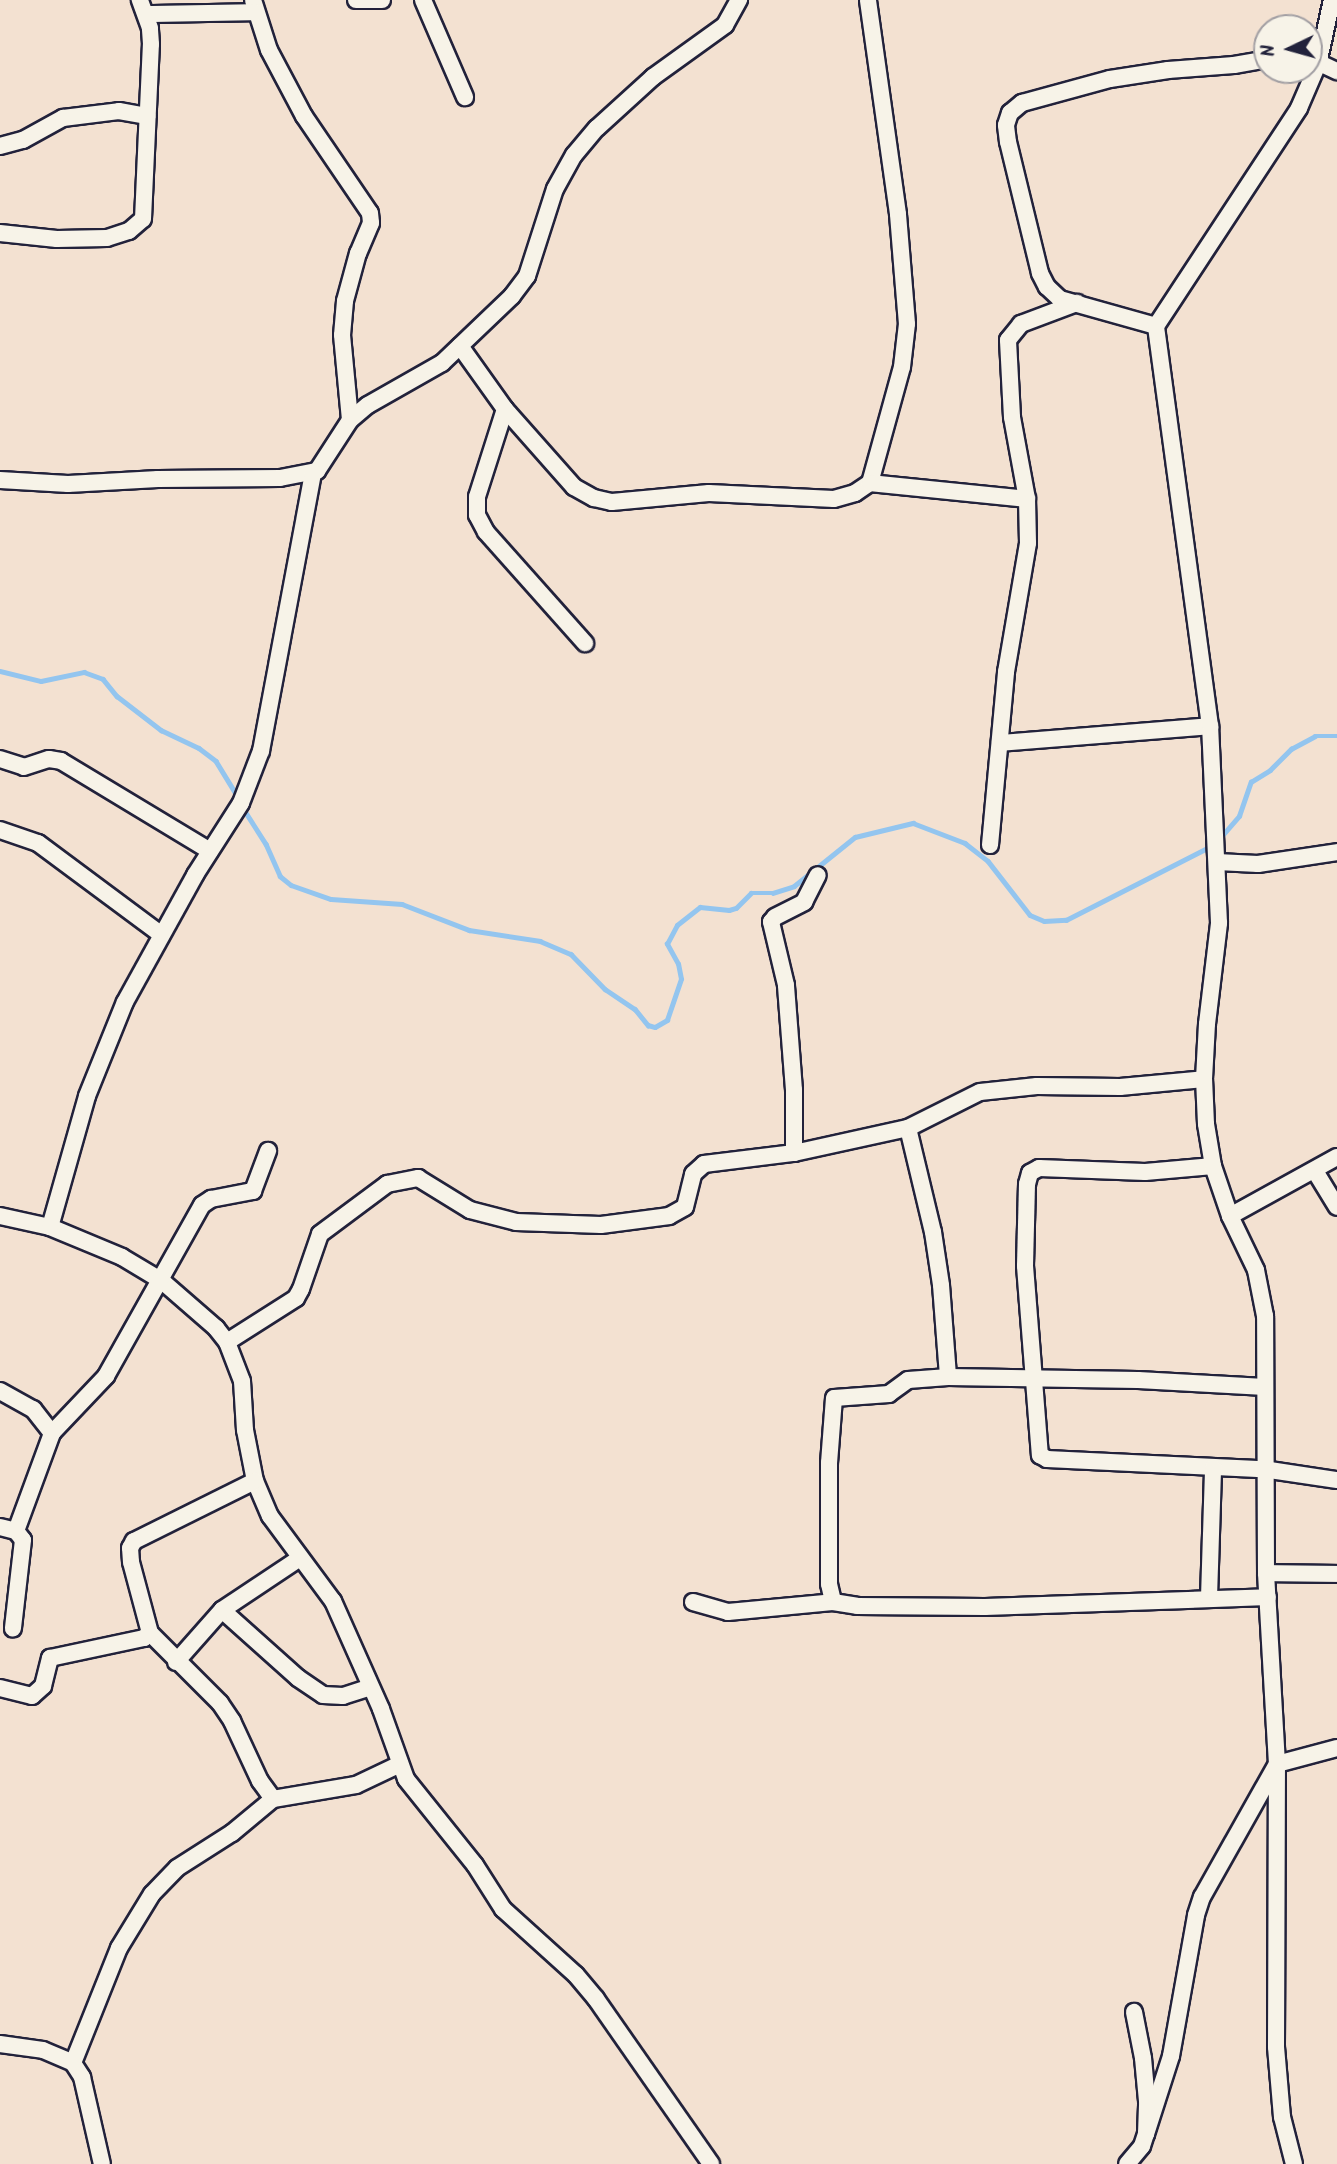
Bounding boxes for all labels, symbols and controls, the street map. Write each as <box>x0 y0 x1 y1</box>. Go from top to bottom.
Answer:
north arrow <box>1253 14 1323 84</box>
text: N <box>1254 43 1285 58</box>

